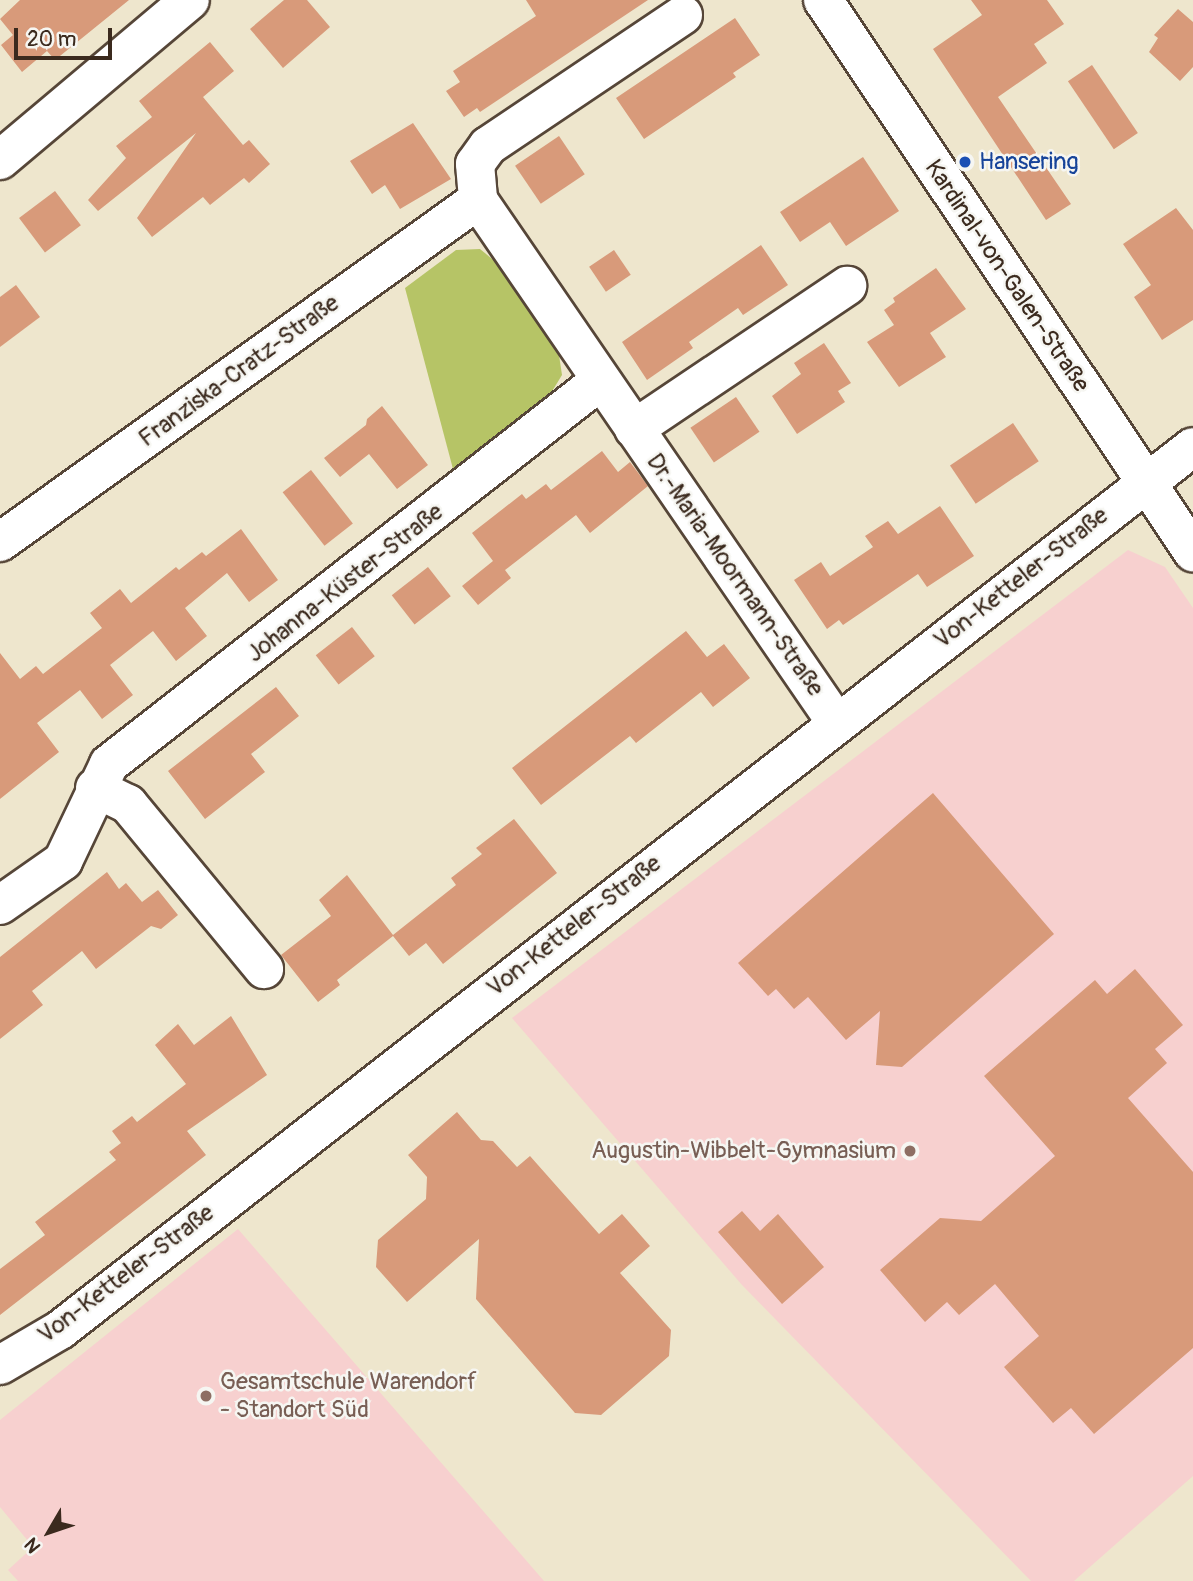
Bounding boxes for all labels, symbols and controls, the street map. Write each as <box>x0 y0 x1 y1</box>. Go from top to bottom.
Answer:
scale bar <box>18 14 116 58</box>
text: 20 m <box>27 26 76 53</box>
place label: Hansering <box>979 148 1079 176</box>
street label: Kardinal-von-Galen-Straße <box>919 154 1095 398</box>
marker: Hansering <box>957 154 973 170</box>
street label: Franziska-Cratz-Straße <box>133 289 345 453</box>
street label: Dr.-Maria-Moormann-Straße <box>640 448 830 702</box>
street label: Johanna-Küster-Straße <box>241 498 449 668</box>
street label: Von-Ketteler-Straße <box>928 501 1114 655</box>
street label: Von-Ketteler-Straße <box>481 849 667 1003</box>
place label: Augustin-Wibbelt-Gymnasium <box>591 1137 896 1165</box>
marker: Augustin-Wibbelt-Gymnasium <box>902 1143 918 1159</box>
street label: Von-Ketteler-Straße <box>32 1198 220 1350</box>
place label: Gesamtschule Warendorf - Standort Süd <box>220 1368 477 1424</box>
marker: Gesamtschule Warendorf - Standort Süd <box>198 1388 214 1404</box>
north arrow <box>14 1497 84 1567</box>
text: N <box>19 1533 46 1558</box>

